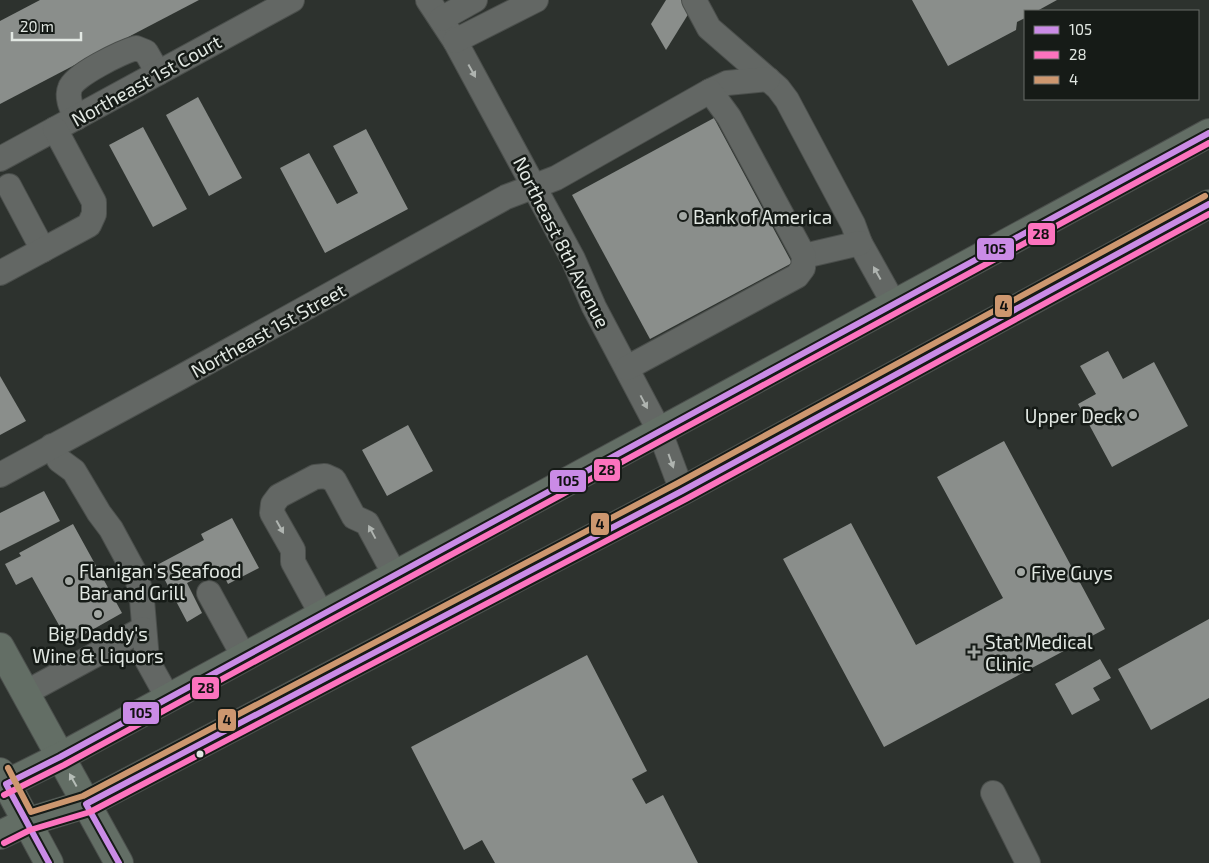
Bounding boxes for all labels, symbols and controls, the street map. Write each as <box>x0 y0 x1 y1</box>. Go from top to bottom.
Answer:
scale bar <box>12 10 81 42</box>
legend <box>1024 10 1199 100</box>
text: 20 m <box>20 17 54 35</box>
text: 105 <box>1069 20 1092 38</box>
street label: Northeast 1st Court <box>67 29 225 131</box>
text: 28 <box>1069 45 1087 63</box>
one-way arrow <box>468 64 476 79</box>
text: 4 <box>1069 70 1078 88</box>
street label: Northeast 8th Avenue <box>509 153 615 331</box>
place label: Bank of America <box>693 205 832 228</box>
marker: Bank of America <box>677 210 689 222</box>
line badge: 28 <box>1027 222 1056 246</box>
text: 28 <box>1033 225 1049 242</box>
line badge: 105 <box>976 237 1015 261</box>
text: 105 <box>984 240 1007 257</box>
one-way arrow <box>872 267 881 280</box>
street label: Northeast 1st Street <box>187 278 349 382</box>
line badge: 4 <box>994 294 1013 318</box>
text: 4 <box>1000 297 1009 314</box>
one-way arrow <box>640 394 648 409</box>
place label: Upper Deck <box>1025 404 1123 427</box>
marker: Upper Deck <box>1127 409 1139 421</box>
one-way arrow <box>668 454 675 469</box>
line badge: 28 <box>593 458 621 482</box>
text: 28 <box>599 461 615 478</box>
line badge: 105 <box>549 469 587 493</box>
text: 105 <box>557 472 580 489</box>
line badge: 4 <box>590 512 610 536</box>
text: 4 <box>596 515 605 532</box>
one-way arrow <box>275 520 284 534</box>
one-way arrow <box>368 525 376 540</box>
place label: Flanigan's Seafood Bar and Grill <box>79 559 242 604</box>
place label: Five Guys <box>1031 561 1113 584</box>
marker: Five Guys <box>1015 566 1027 578</box>
marker: Flanigan's Seafood Bar and Grill <box>63 575 75 587</box>
marker: Big Daddy's Wine & Liquors <box>92 608 104 620</box>
place label: Big Daddy's Wine & Liquors <box>32 622 164 667</box>
place label: Stat Medical Clinic <box>985 630 1093 675</box>
marker: Stat Medical Clinic <box>967 645 981 659</box>
line badge: 28 <box>191 676 220 700</box>
text: 28 <box>198 679 214 696</box>
line badge: 105 <box>122 701 160 725</box>
text: 105 <box>130 704 153 721</box>
line badge: 4 <box>217 708 237 732</box>
text: 4 <box>223 711 232 728</box>
unlabelled marker <box>195 749 205 759</box>
one-way arrow <box>69 773 77 788</box>

